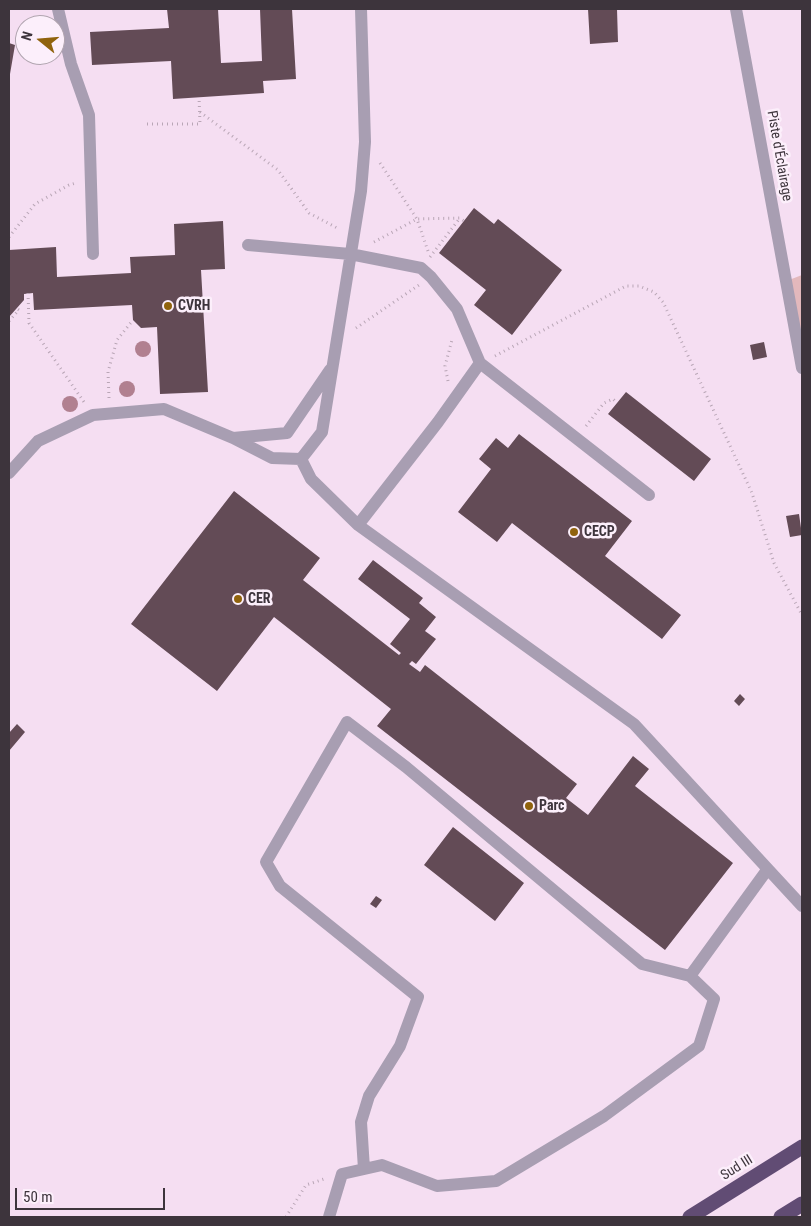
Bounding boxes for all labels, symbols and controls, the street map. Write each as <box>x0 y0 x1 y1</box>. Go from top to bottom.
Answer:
north arrow <box>15 15 65 65</box>
text: N <box>18 29 36 42</box>
street label: Piste d’Éclairage <box>763 109 795 203</box>
place label: CVRH <box>178 298 210 314</box>
marker: CVRH <box>162 300 174 312</box>
place label: CECP <box>584 524 615 540</box>
marker: CECP <box>568 526 580 538</box>
place label: CER <box>248 591 271 607</box>
marker: CER <box>232 593 244 605</box>
place label: Parc <box>539 798 564 814</box>
marker: Parc <box>523 800 535 812</box>
street label: Sud III <box>718 1152 756 1184</box>
scale bar <box>18 1178 168 1210</box>
text: 50 m <box>23 1188 53 1206</box>

